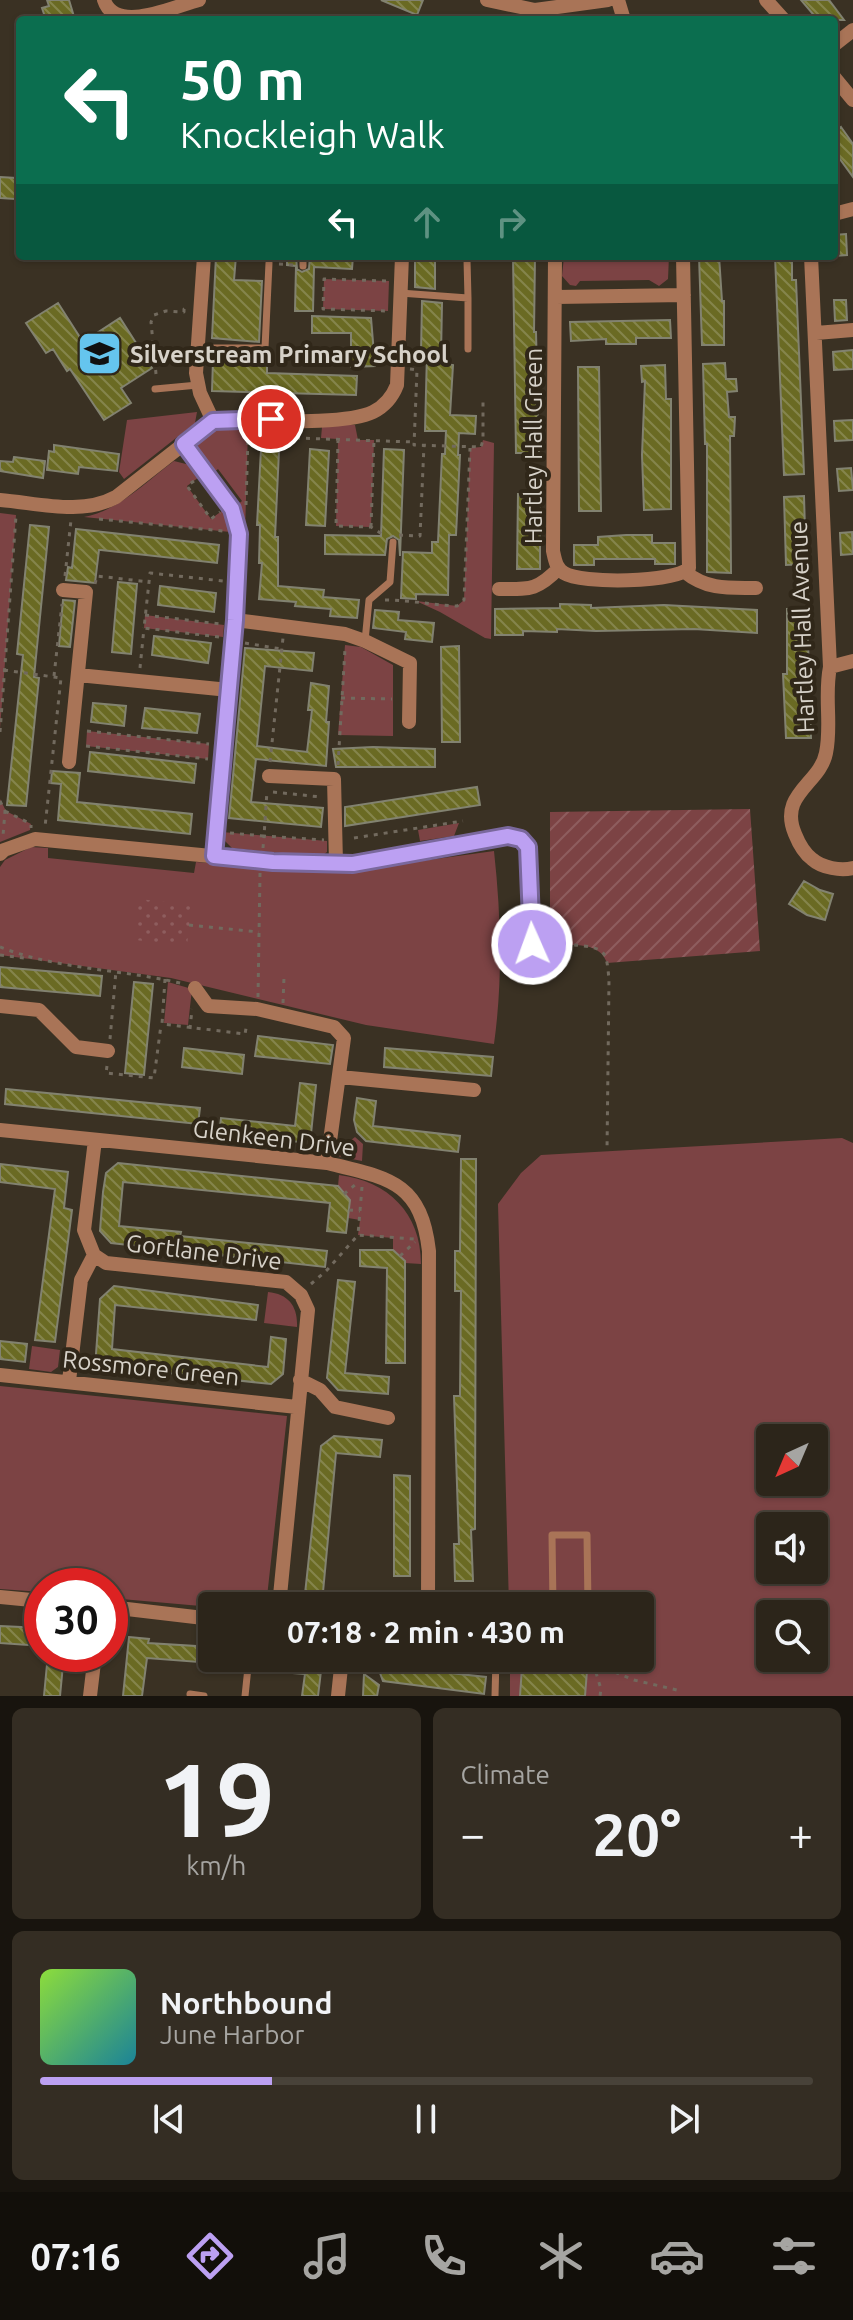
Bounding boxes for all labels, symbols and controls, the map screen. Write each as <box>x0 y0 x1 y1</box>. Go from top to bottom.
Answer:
icon: left <box>48 48 152 152</box>
text: 50 m <box>180 48 305 111</box>
text: Knockleigh Walk <box>180 114 445 155</box>
icon: left <box>321 200 365 244</box>
icon: ahead <box>405 200 449 244</box>
icon: right <box>489 200 533 244</box>
school or university icon: Silverstream Primary School <box>75 330 123 378</box>
place label: Silverstream Primary School <box>130 341 448 368</box>
street label: Hartley Hall Green <box>520 348 547 544</box>
pin <box>237 385 305 453</box>
icon: arrive <box>249 397 293 441</box>
street label: Hartley Hall Avenue <box>785 520 819 734</box>
position arrow <box>490 902 574 986</box>
street label: Glenkeen Drive <box>191 1115 357 1161</box>
street label: Gortlane Drive <box>125 1229 283 1275</box>
street label: Rossmore Green <box>61 1345 241 1391</box>
north arrow <box>756 1424 828 1496</box>
map controls <box>756 1424 828 1672</box>
button: sound <box>756 1512 828 1584</box>
speed limit sign: 30 <box>24 1568 128 1672</box>
button: search <box>756 1600 828 1672</box>
text: 07:18 · 2 min · 430 m <box>287 1615 565 1649</box>
text: 19 <box>158 1740 275 1857</box>
text: Climate <box>461 1760 550 1789</box>
text: 20° <box>592 1800 681 1867</box>
text: − <box>461 1809 485 1858</box>
text: + <box>788 1809 813 1858</box>
text: km/h <box>186 1851 246 1880</box>
text: Northbound <box>160 1986 332 2020</box>
text: June Harbor <box>160 2020 304 2049</box>
icon: previous <box>147 2097 191 2141</box>
icon: pause <box>404 2097 448 2141</box>
icon: next <box>662 2097 706 2141</box>
icon: directions <box>182 2228 238 2284</box>
icon: music <box>299 2228 355 2284</box>
icon: phone <box>416 2228 472 2284</box>
icon: climate <box>533 2228 589 2284</box>
icon: car <box>649 2228 705 2284</box>
icon: filters <box>766 2228 822 2284</box>
text: 07:16 <box>30 2236 121 2277</box>

